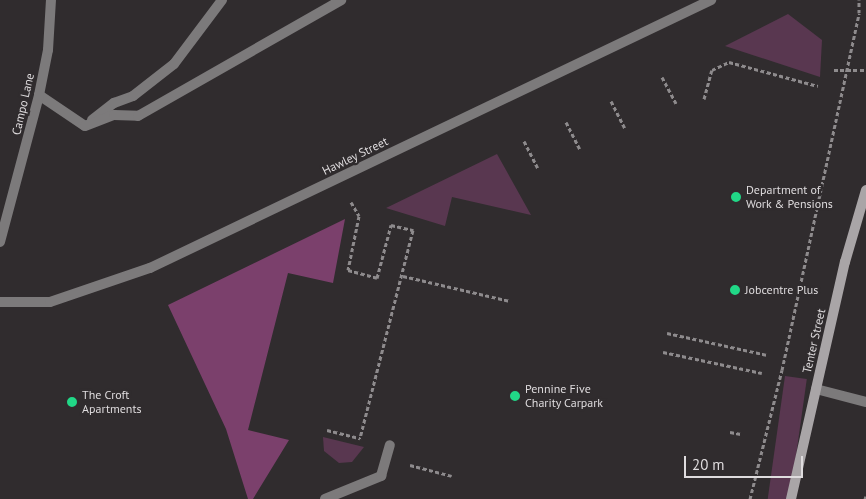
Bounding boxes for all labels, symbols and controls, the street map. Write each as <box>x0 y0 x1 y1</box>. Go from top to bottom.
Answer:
street label: Campo Lane <box>9 72 37 136</box>
street label: Hawley Street <box>320 134 390 178</box>
place label: Department of Work & Pensions <box>746 183 833 211</box>
marker: Department of Work & Pensions <box>730 191 742 203</box>
place label: Jobcentre Plus <box>745 283 818 297</box>
marker: Jobcentre Plus <box>729 284 741 296</box>
street label: Tenter Street <box>800 307 828 375</box>
place label: Pennine Five Charity Carpark <box>525 382 603 410</box>
place label: The Croft Apartments <box>82 388 141 416</box>
marker: Pennine Five Charity Carpark <box>509 390 521 402</box>
marker: The Croft Apartments <box>66 396 78 408</box>
scale bar <box>686 446 805 478</box>
text: 20 m <box>692 455 725 474</box>

